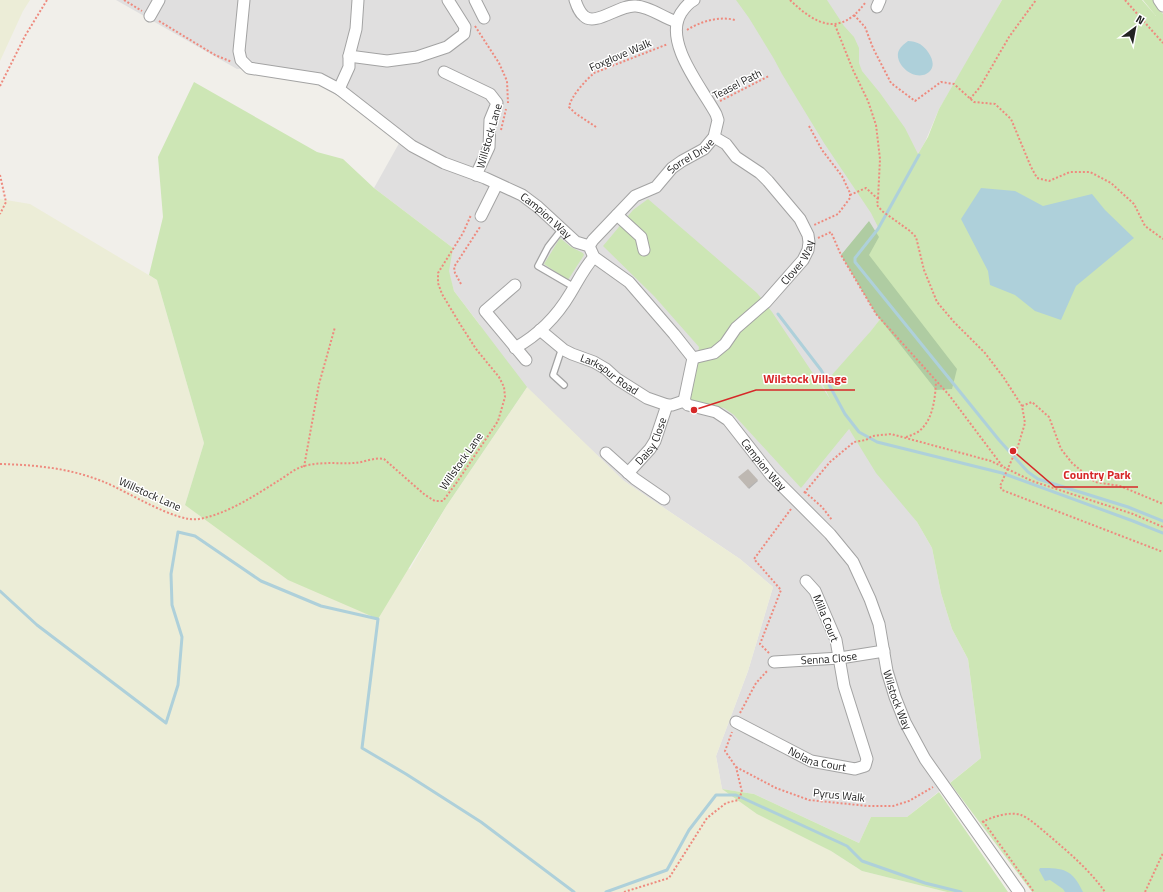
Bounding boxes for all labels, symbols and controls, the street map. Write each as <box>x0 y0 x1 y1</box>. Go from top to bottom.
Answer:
north arrow <box>1115 8 1155 48</box>
text: N <box>1133 11 1148 28</box>
street label: Foxglove Walk <box>586 34 654 75</box>
street label: Teasel Path <box>710 65 764 103</box>
street label: Willstock Lane <box>472 101 506 170</box>
street label: Sorrel Drive <box>663 134 718 177</box>
street label: Campion Way <box>517 189 576 243</box>
street label: Clover Way <box>777 239 817 288</box>
street label: Larkspur Road <box>578 350 642 399</box>
callout: Wilstock Village <box>756 366 855 390</box>
text: Wilstock Village <box>763 369 847 388</box>
street label: Daisy Close <box>631 415 670 468</box>
street label: Willstock Lane <box>435 429 487 493</box>
street label: Campion Way <box>737 435 791 495</box>
callout: Country Park <box>1055 463 1138 487</box>
text: Country Park <box>1063 465 1131 484</box>
street label: Willstock Lane <box>116 473 184 515</box>
street label: Milla Court <box>809 592 843 644</box>
street label: Senna Close <box>800 647 859 668</box>
street label: Wilstock Way <box>879 668 916 733</box>
street label: Nolana Court <box>785 743 848 775</box>
street label: Pyrus Walk <box>812 784 866 806</box>

